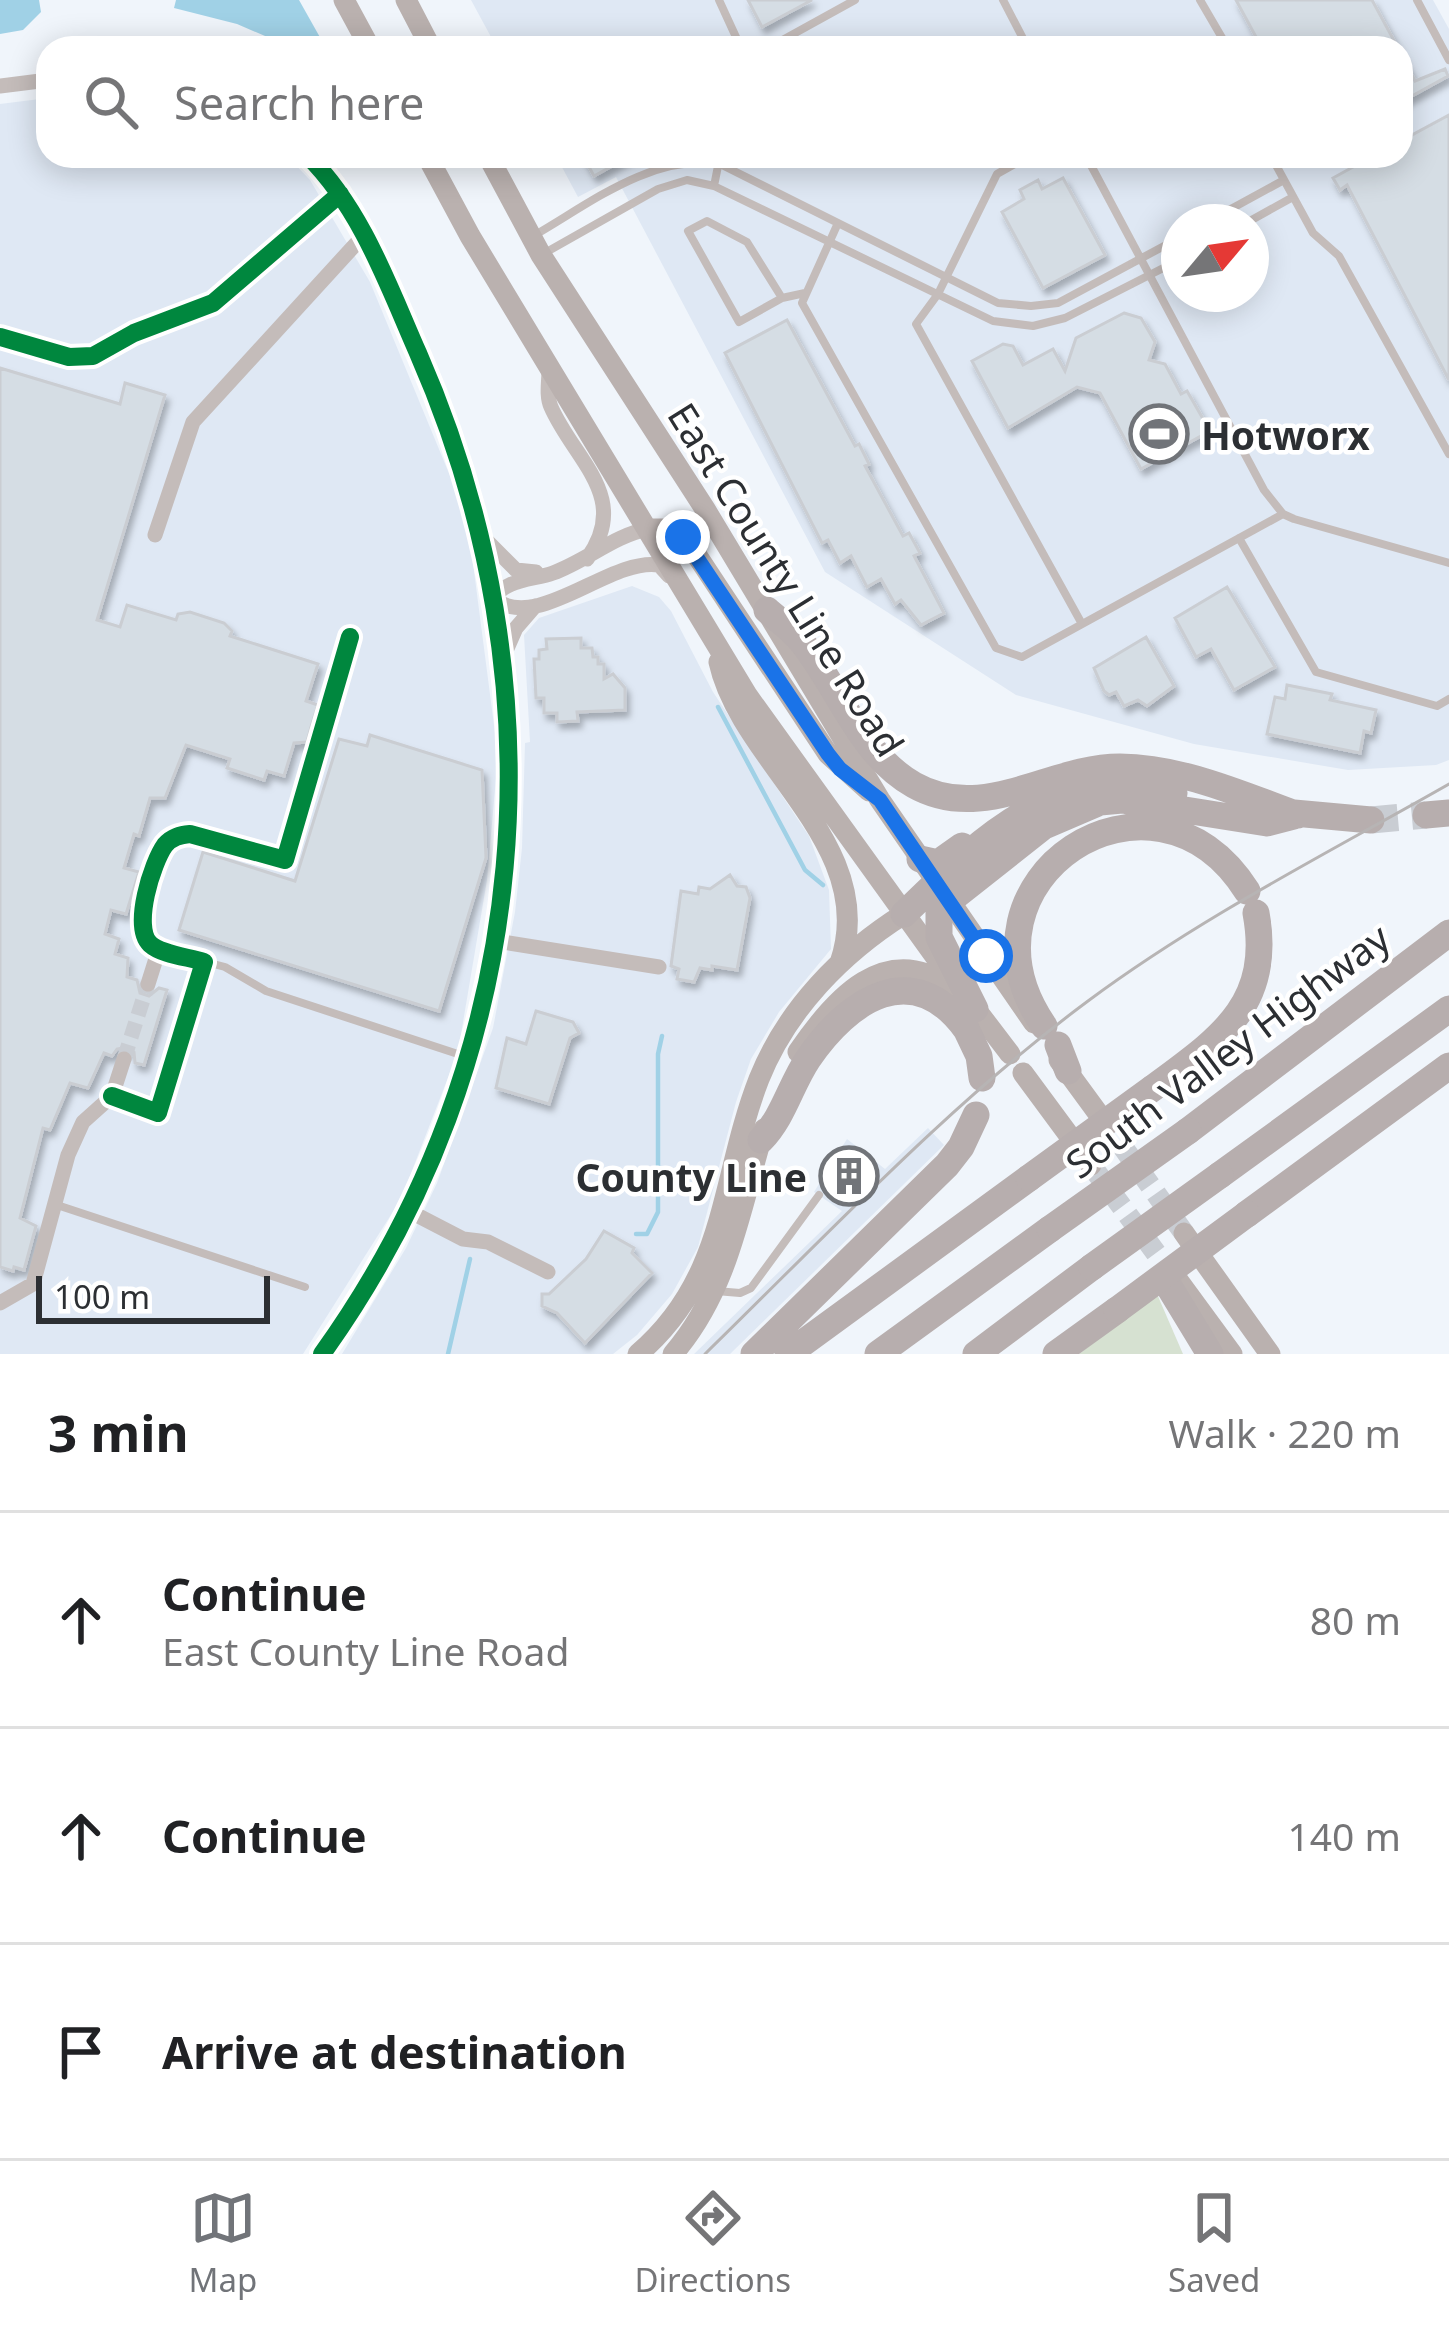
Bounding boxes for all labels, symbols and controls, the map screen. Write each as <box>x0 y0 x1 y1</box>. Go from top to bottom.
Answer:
search box <box>36 36 1413 168</box>
icon: search <box>78 69 144 135</box>
text: Search here <box>174 72 424 133</box>
north arrow <box>1161 204 1269 312</box>
street label: East County Line Road <box>657 392 917 766</box>
sports icon: Hotworx <box>1128 403 1190 465</box>
place label: Hotworx <box>1201 408 1370 461</box>
route end <box>656 510 710 564</box>
street label: South Valley Highway <box>1054 911 1400 1189</box>
route start <box>959 929 1013 983</box>
building icon: County Line <box>818 1145 880 1207</box>
place label: County Line <box>575 1150 807 1203</box>
scale bar <box>36 1270 270 1323</box>
text: 100 m <box>54 1274 150 1319</box>
text: 3 min <box>48 1397 189 1467</box>
text: Walk · 220 m <box>1168 1406 1401 1459</box>
text: Continue <box>162 1563 367 1624</box>
icon: ahead <box>48 1587 114 1653</box>
text: 80 m <box>1310 1593 1401 1646</box>
text: East County Line Road <box>162 1624 569 1677</box>
icon: ahead <box>48 1803 114 1869</box>
text: Continue <box>162 1805 367 1866</box>
text: 140 m <box>1287 1809 1401 1862</box>
icon: arrive <box>48 2019 114 2085</box>
text: Arrive at destination <box>162 2021 627 2082</box>
tab: Map <box>189 2185 257 2302</box>
tab: Directions <box>634 2185 791 2302</box>
tab: Saved <box>1168 2185 1260 2302</box>

